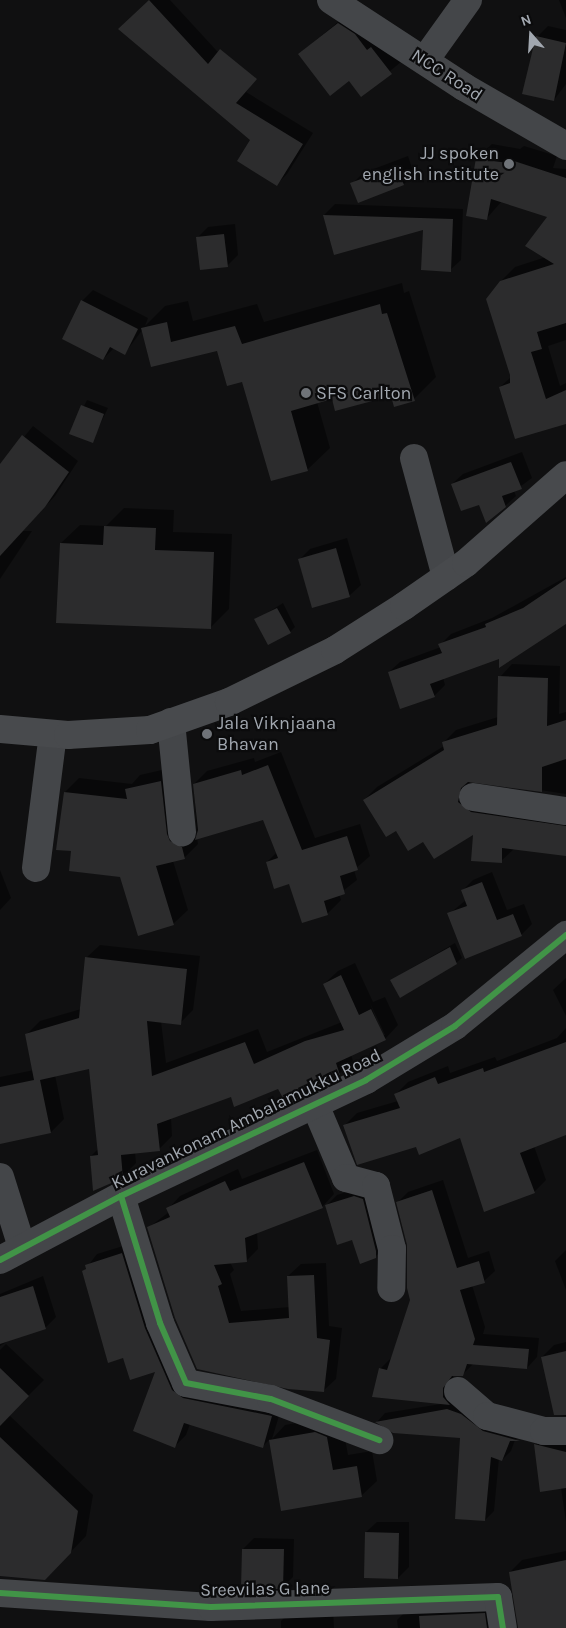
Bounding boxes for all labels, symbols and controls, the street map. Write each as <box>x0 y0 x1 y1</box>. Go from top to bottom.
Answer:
north arrow <box>506 10 556 60</box>
text: N <box>518 11 533 30</box>
street label: NCC Road <box>408 44 486 106</box>
place label: JJ spoken english institute <box>362 143 499 186</box>
marker: JJ spoken english institute <box>503 158 515 170</box>
place label: SFS Carlton <box>316 382 411 404</box>
marker: SFS Carlton <box>300 387 312 399</box>
place label: Jala Viknjaana Bhavan <box>217 713 336 756</box>
marker: Jala Viknjaana Bhavan <box>201 728 213 740</box>
street label: Kuravankonam Ambalamukku Road <box>108 1044 384 1194</box>
street label: Sreevilas G lane <box>200 1577 330 1601</box>

